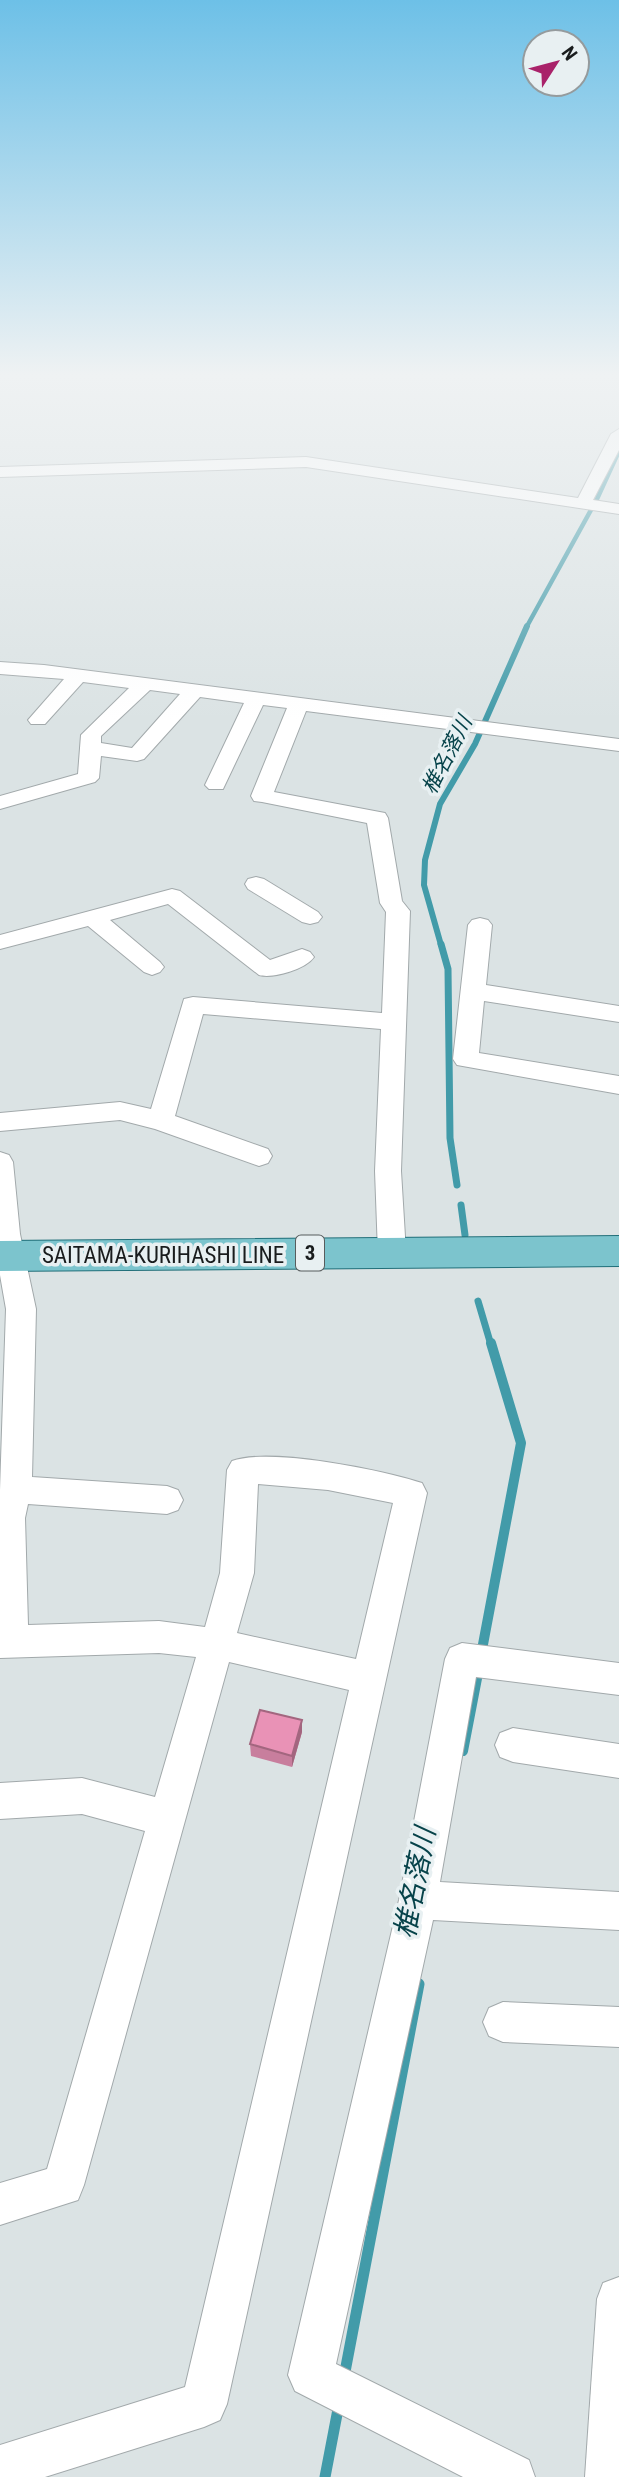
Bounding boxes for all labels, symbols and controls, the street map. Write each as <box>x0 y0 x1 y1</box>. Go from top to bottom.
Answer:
north arrow <box>521 28 591 98</box>
text: N <box>557 42 582 65</box>
water label: 椎名落川 <box>417 710 478 798</box>
road number: 3 <box>296 1236 324 1270</box>
street label: SAITAMA-KURIHASHI LINE <box>42 1242 284 1269</box>
water label: 椎名落川 <box>388 1822 442 1941</box>

